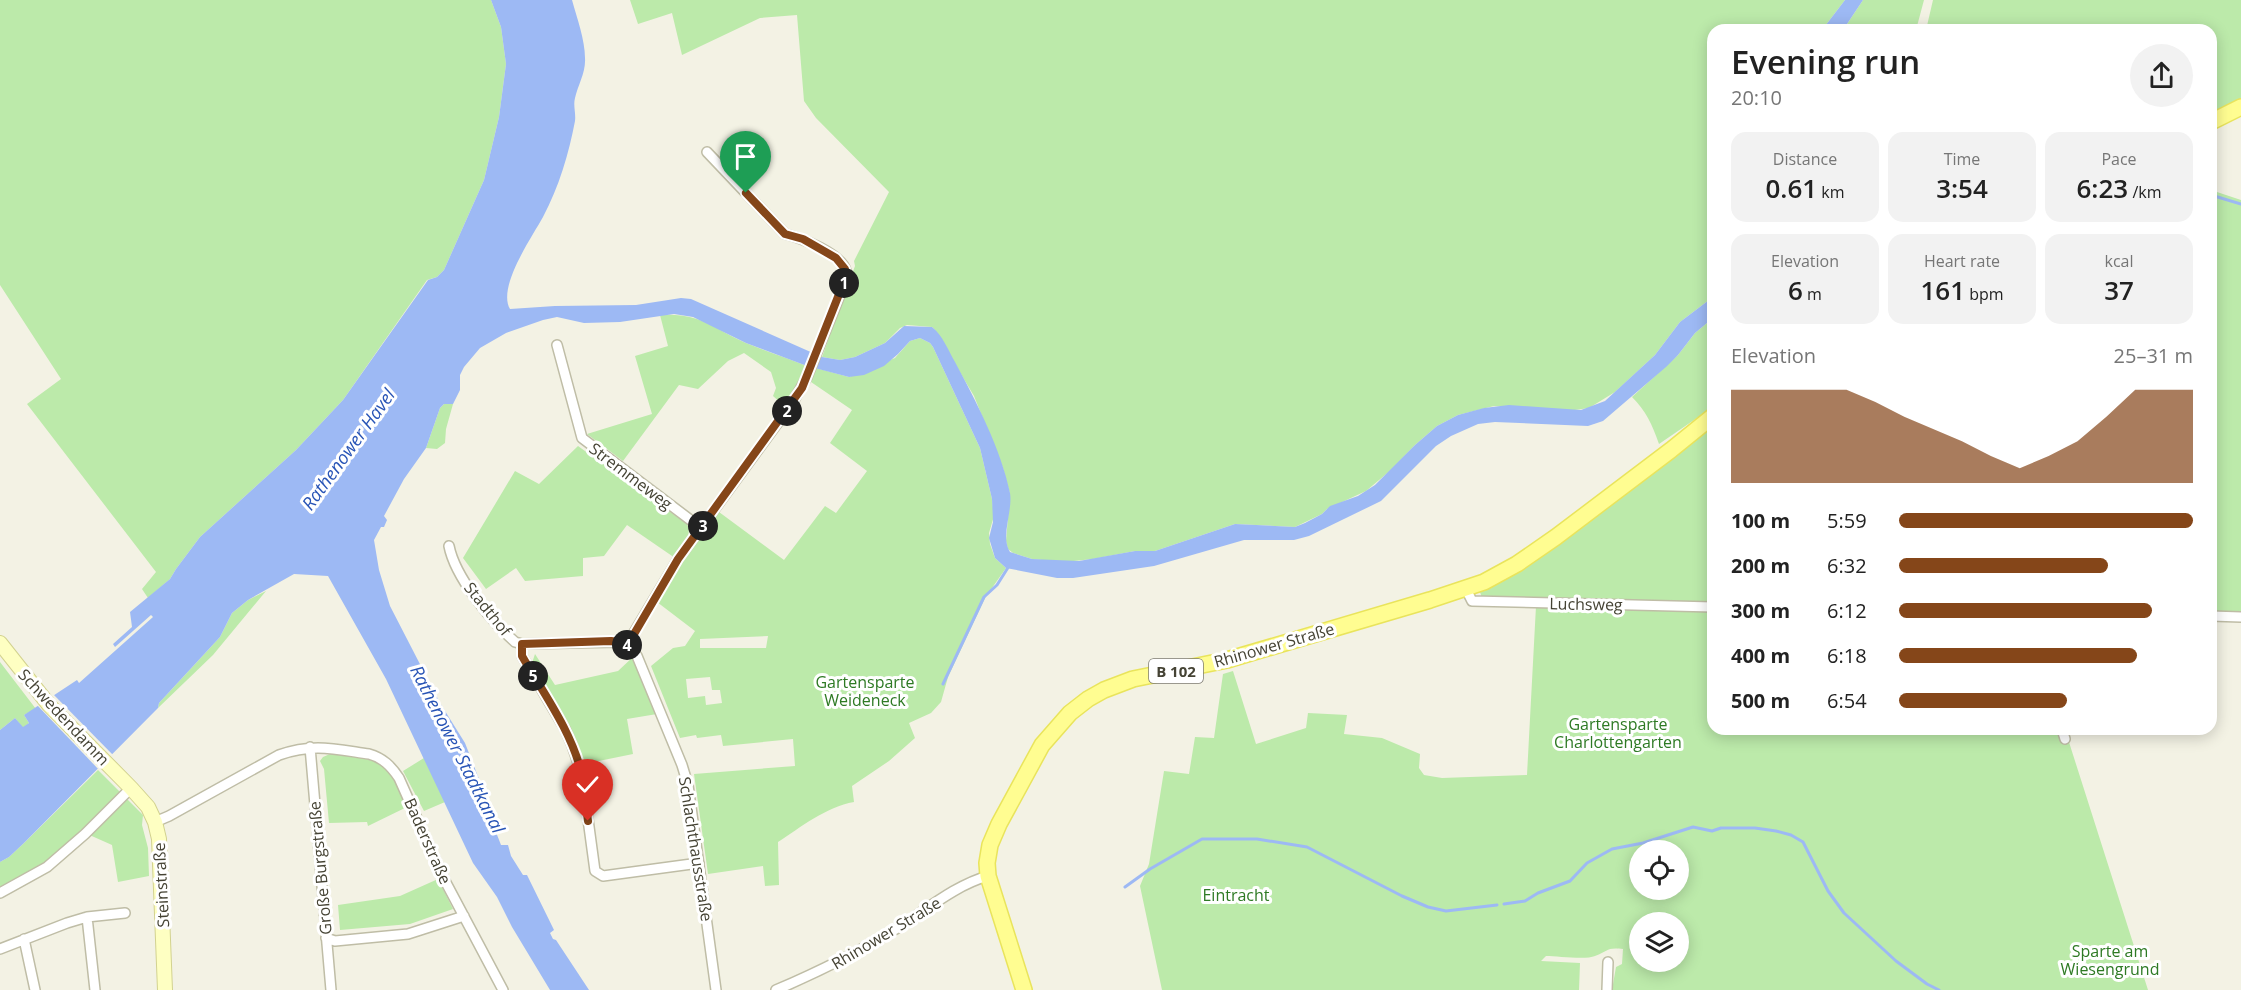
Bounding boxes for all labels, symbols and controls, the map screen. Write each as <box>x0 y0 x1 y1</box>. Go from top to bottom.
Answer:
text: Evening run <box>1731 39 1920 84</box>
button: share <box>2130 44 2193 107</box>
text: 20:10 <box>1731 84 1782 111</box>
pin <box>720 131 771 193</box>
icon: arrive <box>729 140 762 173</box>
text: Distance <box>1773 148 1837 170</box>
text: Time <box>1944 148 1980 170</box>
text: Pace <box>2101 148 2137 170</box>
text: 0.61 <box>1765 170 1817 206</box>
text: 3:54 <box>1936 170 1988 206</box>
text: 6:23 <box>2077 170 2128 206</box>
text: km <box>1817 181 1845 203</box>
text: /km <box>2128 181 2161 203</box>
text: Elevation <box>1771 250 1839 272</box>
text: Heart rate <box>1924 250 2000 272</box>
text: kcal <box>2105 250 2134 272</box>
pin: 1 <box>829 268 859 298</box>
text: 1 <box>839 272 849 294</box>
text: 6 <box>1788 272 1803 308</box>
text: 161 <box>1920 272 1965 308</box>
text: 37 <box>2104 272 2134 308</box>
text: m <box>1803 283 1822 305</box>
text: bpm <box>1965 283 2004 305</box>
text: Elevation <box>1731 342 1816 369</box>
text: 25–31 m <box>2114 342 2193 369</box>
water label: Rathenower Havel <box>296 383 400 514</box>
pin: 2 <box>772 396 802 426</box>
text: 2 <box>782 400 792 422</box>
street label: Stremmeweg <box>585 438 677 515</box>
text: 100 m <box>1731 507 1790 534</box>
text: 5:59 <box>1827 507 1867 534</box>
pin: 3 <box>688 511 718 541</box>
text: 3 <box>698 515 708 537</box>
text: 200 m <box>1731 552 1790 579</box>
text: 6:32 <box>1827 552 1867 579</box>
street label: Stadthof <box>459 577 518 642</box>
street label: Luchsweg <box>1549 592 1623 616</box>
text: 300 m <box>1731 597 1790 624</box>
text: 6:12 <box>1827 597 1867 624</box>
street label: Rhinower Straße <box>1211 617 1337 673</box>
pin: 4 <box>612 630 642 660</box>
text: 4 <box>622 634 632 656</box>
text: 400 m <box>1731 642 1790 669</box>
text: 6:18 <box>1827 642 1867 669</box>
road number: B 102 <box>1149 659 1203 683</box>
water label: Rathenower Stadtkanal <box>405 661 511 837</box>
pin: 5 <box>518 661 548 691</box>
street label: Schwedendamm <box>13 664 115 770</box>
text: 5 <box>528 665 538 687</box>
park label: Gartensparte Weideneck <box>815 671 915 711</box>
text: 500 m <box>1731 687 1790 714</box>
text: 6:54 <box>1827 687 1867 714</box>
park label: Gartensparte Charlottengarten <box>1554 713 1682 753</box>
pin <box>562 759 613 821</box>
icon: check <box>571 768 604 801</box>
street label: Schlachthausstraße <box>674 775 718 923</box>
street label: Baderstraße <box>399 794 457 888</box>
street label: Große Burgstraße <box>303 800 337 936</box>
map controls <box>1629 840 1689 972</box>
button: locate <box>1629 840 1689 900</box>
street label: Steinstraße <box>148 842 174 928</box>
park label: Eintracht <box>1202 884 1270 906</box>
street label: Rhinower Straße <box>827 892 945 974</box>
button: layers <box>1629 912 1689 972</box>
park label: Sparte am Wiesengrund <box>2061 940 2159 980</box>

